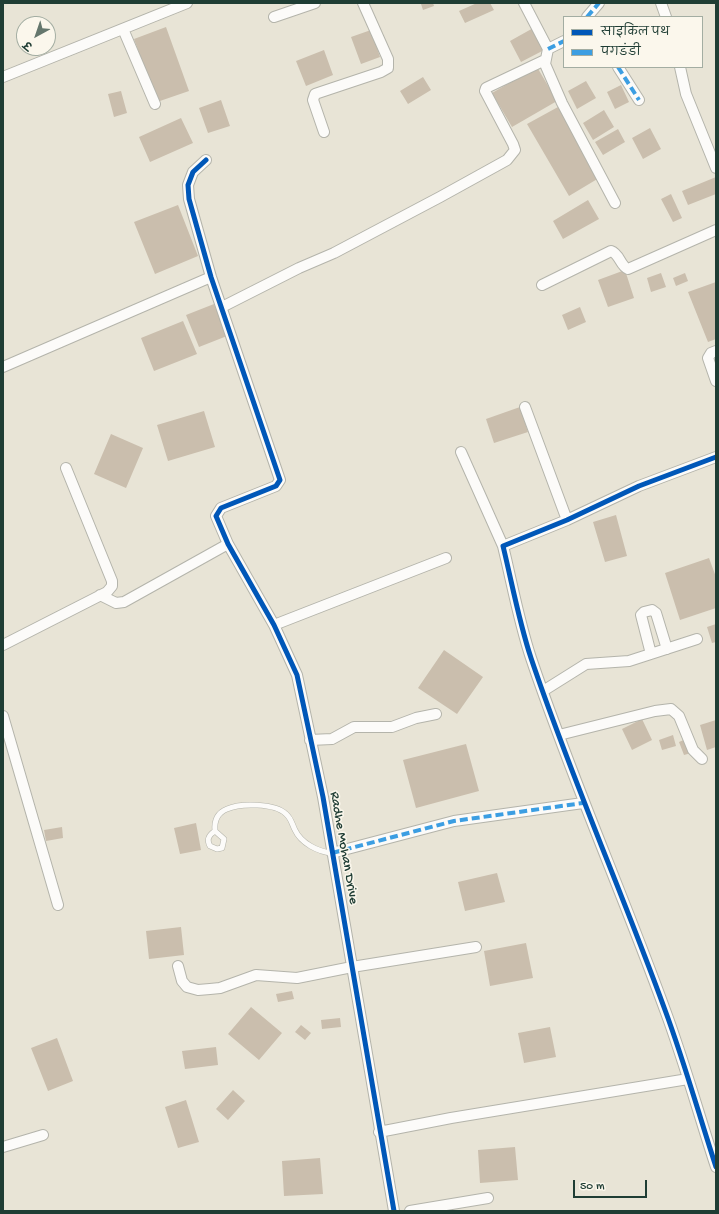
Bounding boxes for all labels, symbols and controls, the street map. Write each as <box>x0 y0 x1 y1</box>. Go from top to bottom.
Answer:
north arrow <box>16 16 56 56</box>
legend <box>563 16 703 68</box>
text: साइकिल पथ <box>601 26 670 40</box>
text: उ <box>22 37 36 51</box>
text: पगडंडी <box>601 46 641 60</box>
street label: Radhe Mohan Drive <box>325 790 361 906</box>
scale bar <box>575 1172 649 1198</box>
text: 50 m <box>580 1180 605 1194</box>

